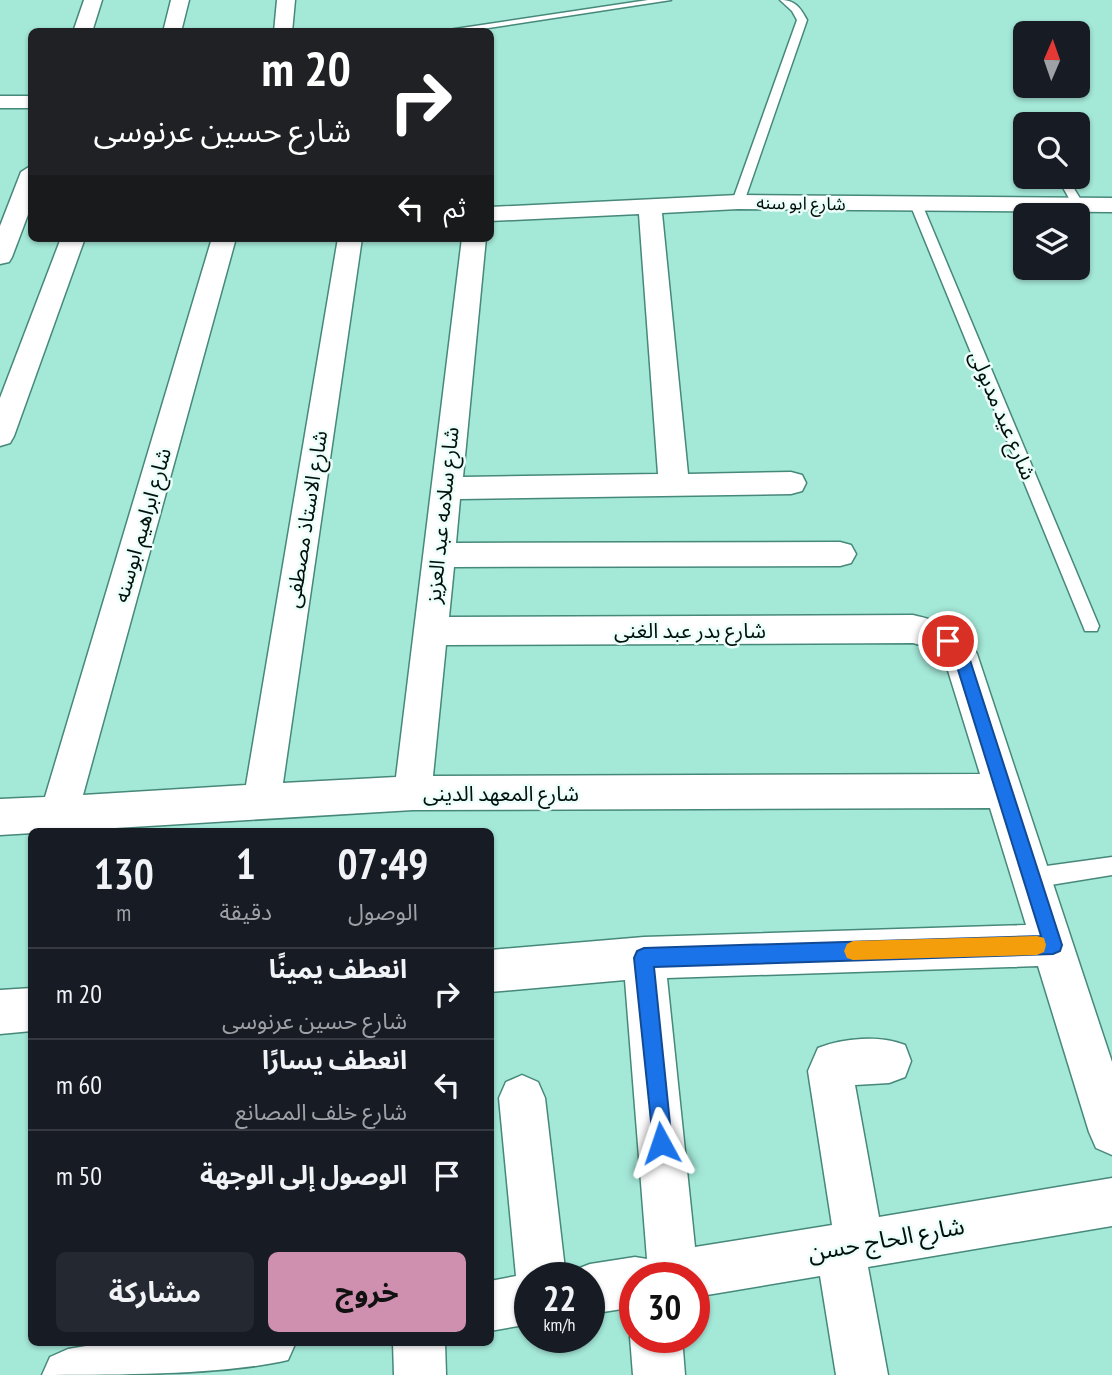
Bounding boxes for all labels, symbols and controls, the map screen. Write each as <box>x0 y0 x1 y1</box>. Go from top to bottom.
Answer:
north arrow <box>1013 21 1090 98</box>
map controls <box>1013 21 1090 280</box>
text: 20 m <box>262 36 351 100</box>
icon: right <box>375 56 466 147</box>
text: شارع حسين عرنوسى <box>94 109 351 151</box>
button: search <box>1013 112 1090 189</box>
icon: left <box>392 189 430 227</box>
text: ثم <box>444 191 466 224</box>
street label: شارع ابو سنه <box>756 191 846 218</box>
button: layers <box>1013 203 1090 280</box>
street label: شارع عيد مدبولى <box>962 346 1042 485</box>
street label: شارع سلامه عبد العزيز <box>419 425 467 606</box>
street label: شارع الاستاذ مصطفى <box>279 428 335 610</box>
street label: شارع ابراهيم ابوسنه <box>107 445 179 606</box>
pin <box>918 611 978 671</box>
street label: شارع بدر عبد الغنى <box>614 617 766 646</box>
icon: arrive <box>929 622 967 660</box>
street label: شارع المعهد الدينى <box>423 780 579 809</box>
text: 1 <box>236 836 256 891</box>
text: 07:49 <box>338 836 428 891</box>
text: 130 <box>94 846 154 901</box>
text: دقيقة <box>219 897 272 926</box>
text: الوصول <box>348 897 418 926</box>
text: m <box>116 898 131 927</box>
text: انعطف يمينًا <box>269 952 407 985</box>
icon: right <box>428 975 466 1013</box>
text: 20 m <box>56 977 102 1010</box>
text: شارع حسين عرنوسى <box>222 1006 407 1035</box>
text: انعطف يسارًا <box>262 1043 407 1076</box>
icon: left <box>428 1066 466 1104</box>
text: 60 m <box>56 1068 102 1101</box>
text: شارع خلف المصانع <box>235 1097 407 1126</box>
position arrow <box>624 1106 698 1180</box>
icon: arrive <box>428 1157 466 1195</box>
text: الوصول إلى الوجهة <box>200 1158 407 1191</box>
text: 50 m <box>56 1159 102 1192</box>
street label: شارع الحاج حسن <box>805 1210 967 1270</box>
button: مشاركة <box>56 1252 254 1332</box>
button: خروج <box>268 1252 466 1332</box>
speed limit sign: 30 <box>619 1262 710 1353</box>
text: 22 <box>543 1275 576 1321</box>
text: km/h <box>544 1313 575 1336</box>

